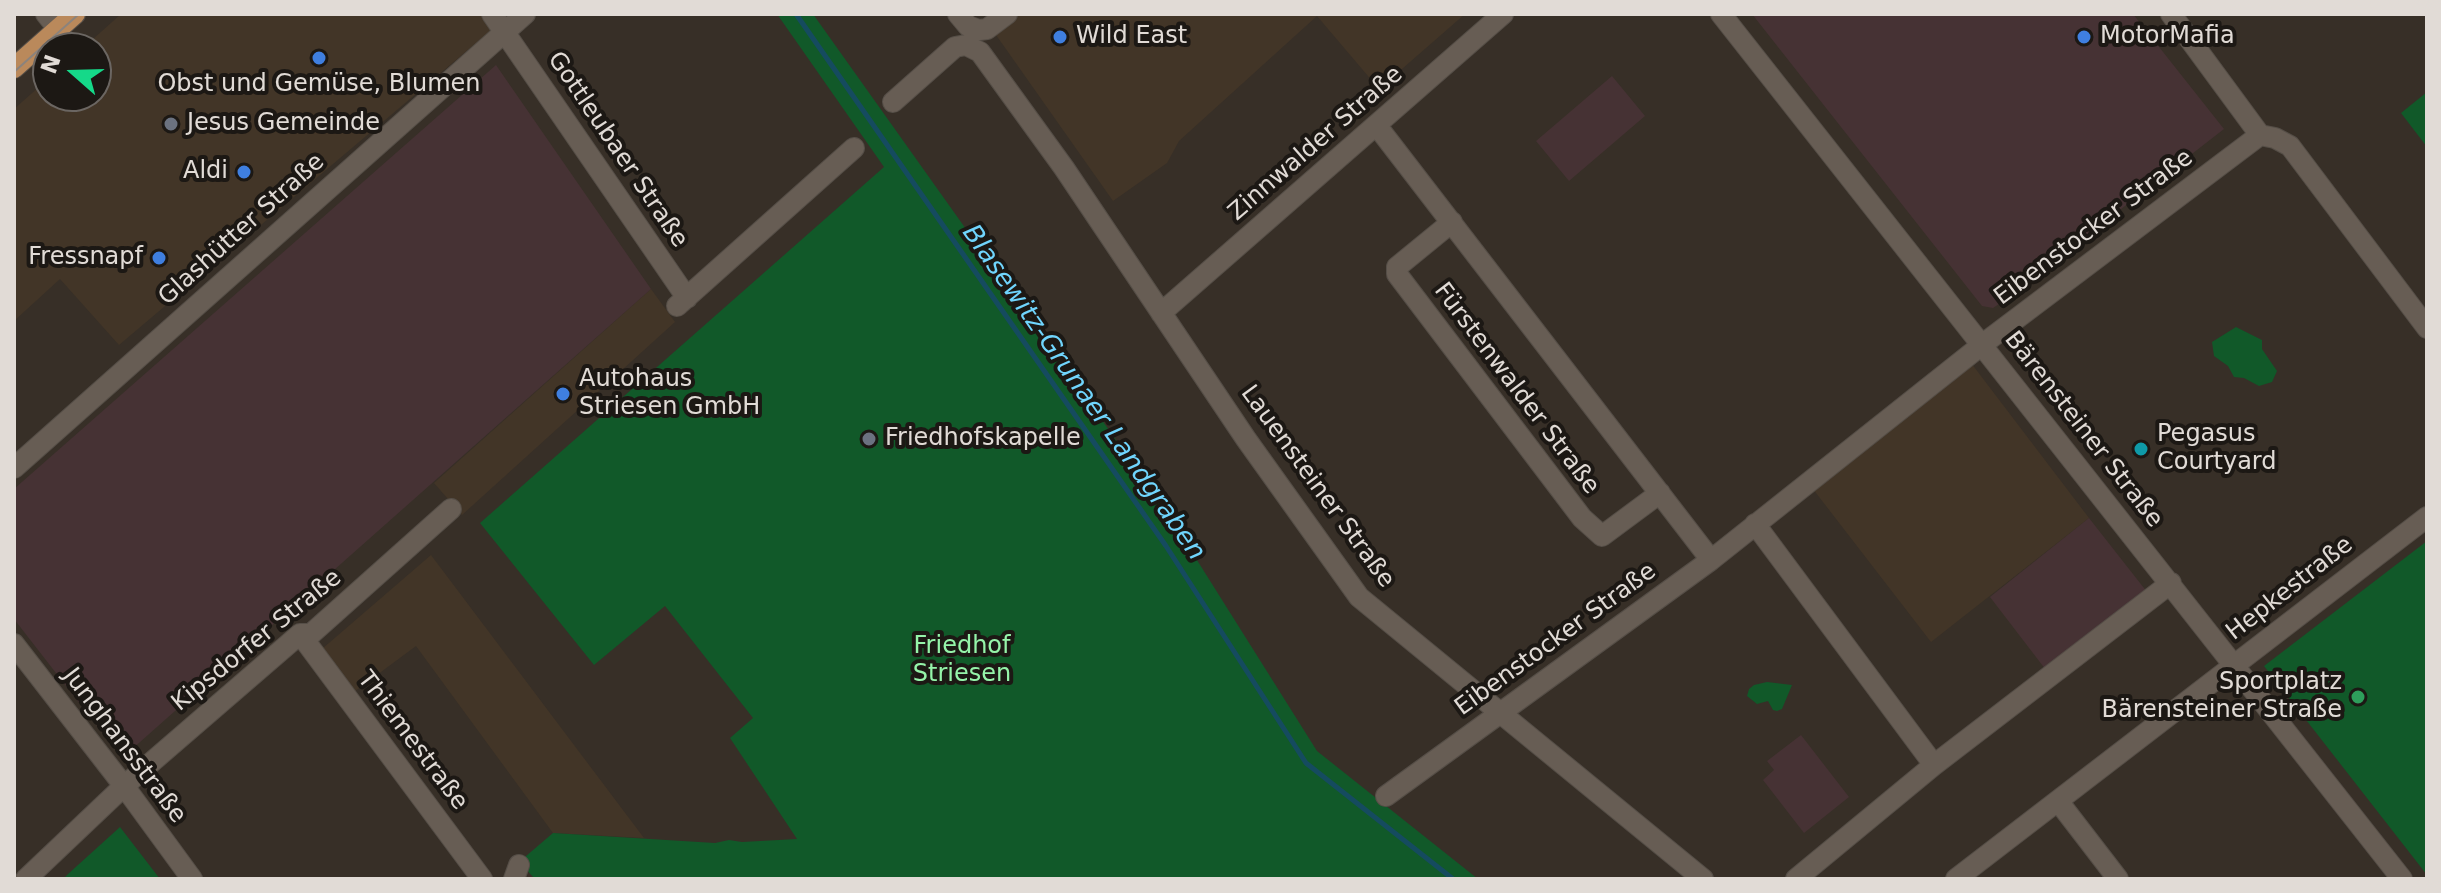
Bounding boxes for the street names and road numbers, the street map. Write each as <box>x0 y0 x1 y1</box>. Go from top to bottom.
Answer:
street label: Gottleubaer Straße <box>541 47 693 253</box>
street label: Zinnwalder Straße <box>1223 61 1409 227</box>
street label: Eibenstocker Straße <box>1989 144 2199 312</box>
street label: Glashütter Straße <box>153 148 331 312</box>
street label: Fürstenwalder Straße <box>1427 278 1605 500</box>
street label: Bärensteiner Straße <box>1998 326 2168 534</box>
street label: Lauensteiner Straße <box>1234 380 1400 594</box>
street label: Hepkestraße <box>2221 531 2359 647</box>
street label: Eibenstocker Straße <box>1450 557 1662 723</box>
street label: Kipsdorfer Straße <box>166 564 348 718</box>
street label: Junghansstraße <box>56 663 192 829</box>
street label: Thiemestraße <box>351 666 473 816</box>

